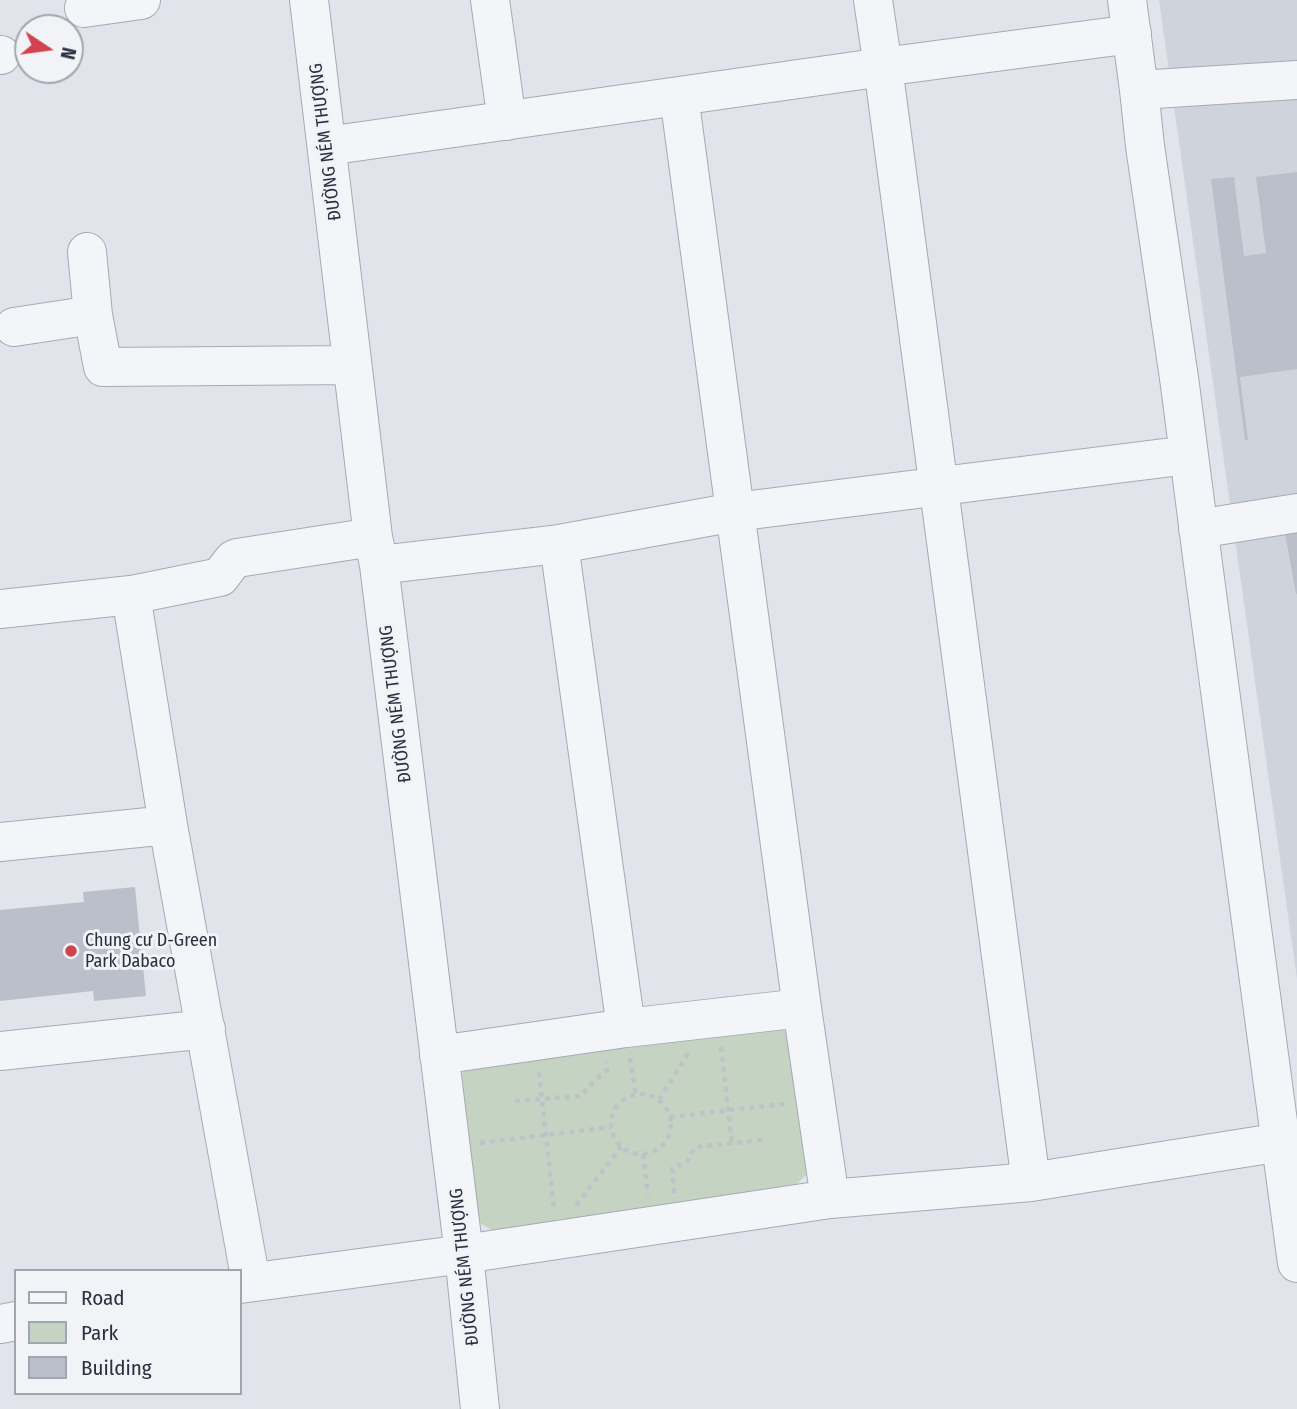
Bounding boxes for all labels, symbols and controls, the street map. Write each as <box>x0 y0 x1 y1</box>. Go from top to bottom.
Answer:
north arrow <box>14 14 84 84</box>
text: N <box>56 45 80 62</box>
street label: ĐƯỜNG NÉM THƯỢNG <box>306 62 346 222</box>
street label: ĐƯỜNG NÉM THƯỢNG <box>376 624 416 784</box>
place label: Chung cư D-Green Park Dabaco <box>85 930 217 972</box>
marker: Chung cư D-Green Park Dabaco <box>63 943 79 959</box>
street label: ĐƯỜNG NÉM THƯỢNG <box>446 1187 484 1347</box>
legend <box>14 1269 242 1395</box>
text: Road <box>81 1285 125 1311</box>
text: Park <box>81 1320 118 1346</box>
text: Building <box>81 1355 152 1381</box>

